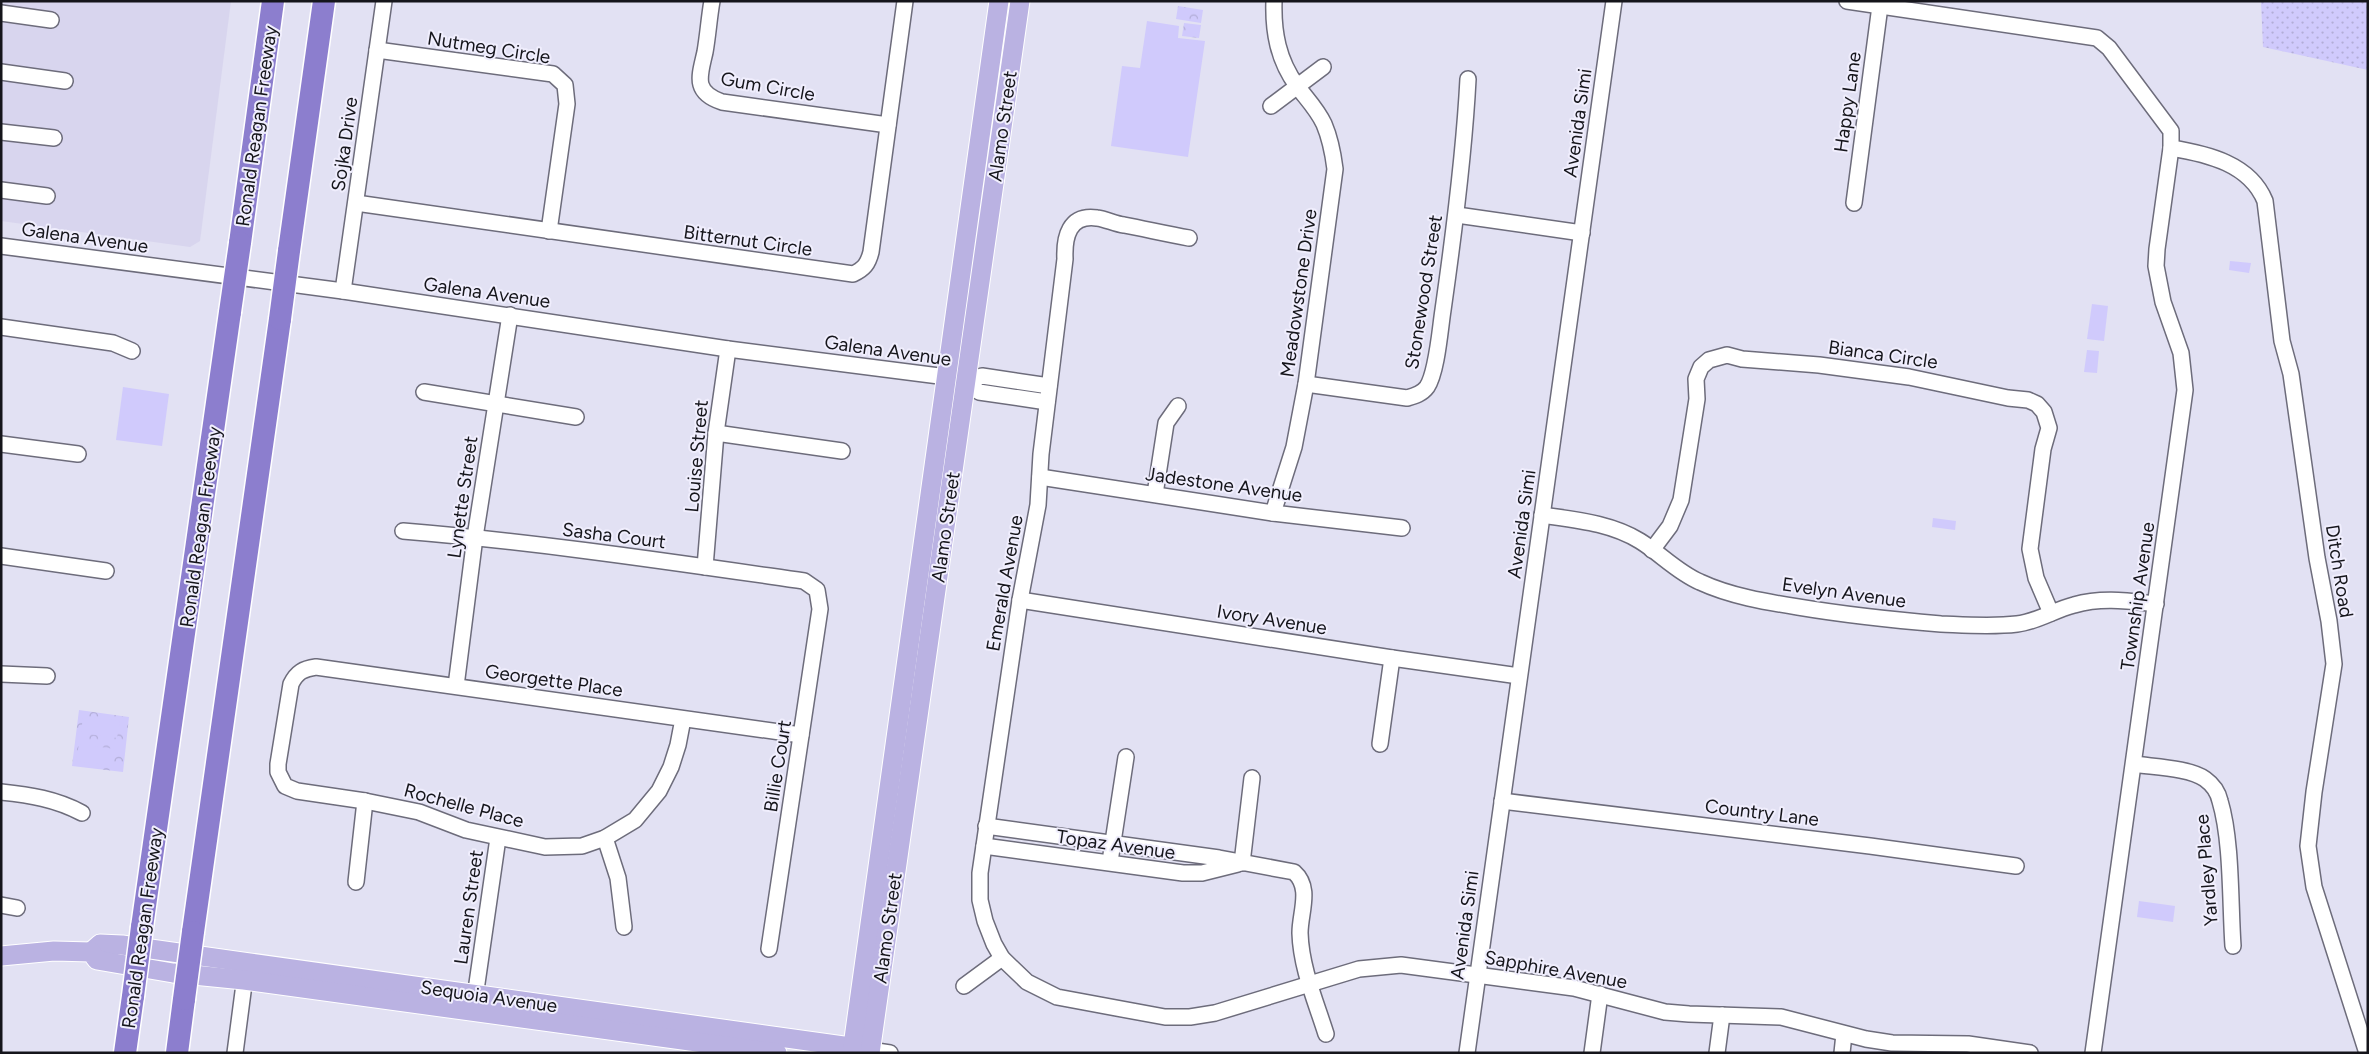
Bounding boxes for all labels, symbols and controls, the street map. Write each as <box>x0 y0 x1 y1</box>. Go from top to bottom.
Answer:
street label: Ronald Reagan Freeway <box>231 24 282 228</box>
street label: Nutmeg Circle <box>426 26 552 69</box>
street label: Happy Lane <box>1829 50 1866 154</box>
street label: Gum Circle <box>719 67 817 106</box>
street label: Avenida Simi <box>1558 67 1597 179</box>
street label: Alamo Street <box>983 69 1022 183</box>
street label: Sojka Drive <box>326 95 363 193</box>
street label: Meadowstone Drive <box>1275 208 1322 379</box>
street label: Stonewood Street <box>1400 213 1447 371</box>
street label: Galena Avenue <box>20 217 150 258</box>
street label: Bitternut Circle <box>682 220 814 261</box>
street label: Galena Avenue <box>422 272 552 313</box>
street label: Galena Avenue <box>823 330 953 371</box>
street label: Bianca Circle <box>1827 335 1939 374</box>
street label: Louise Street <box>680 399 713 513</box>
street label: Ronald Reagan Freeway <box>175 425 226 629</box>
street label: Lynette Street <box>443 434 482 560</box>
street label: Jadestone Avenue <box>1144 462 1304 507</box>
street label: Avenida Simi <box>1502 468 1541 580</box>
street label: Alamo Street <box>926 470 965 584</box>
street label: Emerald Avenue <box>981 513 1028 653</box>
street label: Sasha Court <box>561 518 667 553</box>
street label: Township Avenue <box>2116 520 2159 672</box>
street label: Ditch Road <box>2321 523 2358 619</box>
street label: Evelyn Avenue <box>1780 572 1907 613</box>
street label: Ivory Avenue <box>1215 599 1329 640</box>
street label: Georgette Place <box>484 659 624 702</box>
street label: Billie Court <box>759 718 796 814</box>
street label: Rochelle Place <box>401 778 526 833</box>
street label: Country Lane <box>1704 794 1820 831</box>
street label: Yardley Place <box>2190 813 2223 927</box>
street label: Topaz Avenue <box>1055 825 1177 864</box>
street label: Ronald Reagan Freeway <box>117 826 168 1030</box>
street label: Lauren Street <box>449 848 488 966</box>
street label: Avenida Simi <box>1445 869 1484 981</box>
street label: Alamo Street <box>868 871 907 985</box>
street label: Sapphire Avenue <box>1483 946 1629 993</box>
street label: Sequoia Avenue <box>419 976 559 1017</box>

